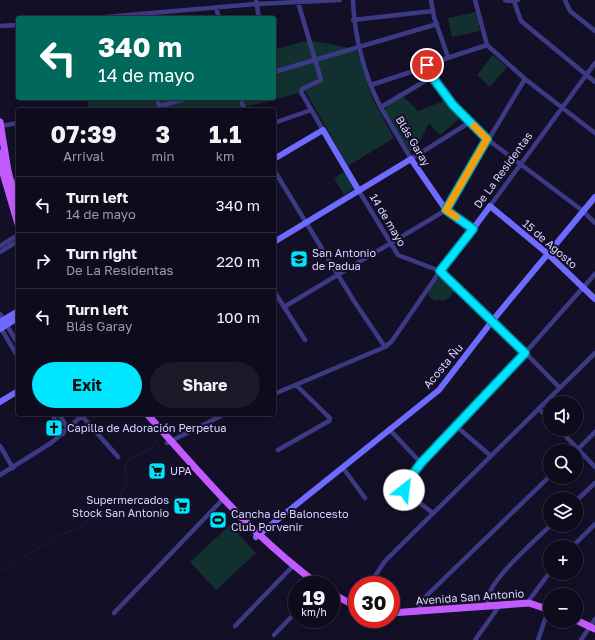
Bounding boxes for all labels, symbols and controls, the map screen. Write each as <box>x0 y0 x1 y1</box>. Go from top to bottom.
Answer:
text: 340 m <box>98 30 182 63</box>
icon: left <box>32 32 84 84</box>
pin <box>410 48 444 82</box>
icon: arrive <box>416 54 438 76</box>
text: 14 de mayo <box>98 64 194 86</box>
street label: Blás Garay <box>393 113 433 168</box>
text: 07:39 <box>51 119 117 148</box>
text: 3 <box>156 119 170 148</box>
text: 1.1 <box>209 119 241 148</box>
street label: De La Residentas <box>471 129 535 210</box>
text: Arrival <box>63 148 104 164</box>
text: min <box>151 148 174 164</box>
text: km <box>216 148 235 164</box>
text: Turn left <box>66 188 128 206</box>
street label: 14 de mayo <box>368 191 409 249</box>
icon: left <box>32 194 54 216</box>
text: 340 m <box>216 196 260 214</box>
text: 14 de mayo <box>66 206 136 222</box>
street label: 15 de Agosto <box>520 216 580 271</box>
text: Turn right <box>66 244 137 262</box>
place label: San Antonio de Padua <box>312 246 377 272</box>
school or university icon: San Antonio de Padua <box>289 249 309 269</box>
icon: right <box>32 250 54 272</box>
text: 220 m <box>216 252 260 270</box>
text: De La Residentas <box>66 262 173 278</box>
text: Turn left <box>66 300 128 318</box>
icon: left <box>32 306 54 328</box>
text: 100 m <box>217 308 260 326</box>
text: Blás Garay <box>66 318 132 334</box>
street label: Acosta Ñu <box>420 341 465 391</box>
button: Exit <box>32 362 142 408</box>
button: Share <box>150 362 260 408</box>
map controls <box>543 396 583 628</box>
button: sound <box>543 396 583 436</box>
church icon: Capilla de Adoración Perpetua <box>44 418 64 438</box>
place label: Capilla de Adoración Perpetua <box>67 421 227 434</box>
button: search <box>543 444 583 484</box>
supermarket icon: UPA <box>147 461 167 481</box>
place label: UPA <box>170 464 192 477</box>
position arrow <box>383 469 425 511</box>
button: layers <box>543 492 583 532</box>
place label: Supermercados Stock San Antonio <box>72 493 169 519</box>
supermarket icon: Supermercados Stock San Antonio <box>172 496 192 516</box>
place label: Cancha de Baloncesto Club Porvenir <box>231 507 349 533</box>
sports icon: Cancha de Baloncesto Club Porvenir <box>208 510 228 530</box>
button: + <box>543 540 583 580</box>
speed limit sign: 30 <box>348 576 400 628</box>
text: 19 <box>302 585 325 609</box>
street label: Avenida San Antonio <box>415 586 525 607</box>
button: − <box>543 588 583 628</box>
text: km/h <box>301 606 327 618</box>

